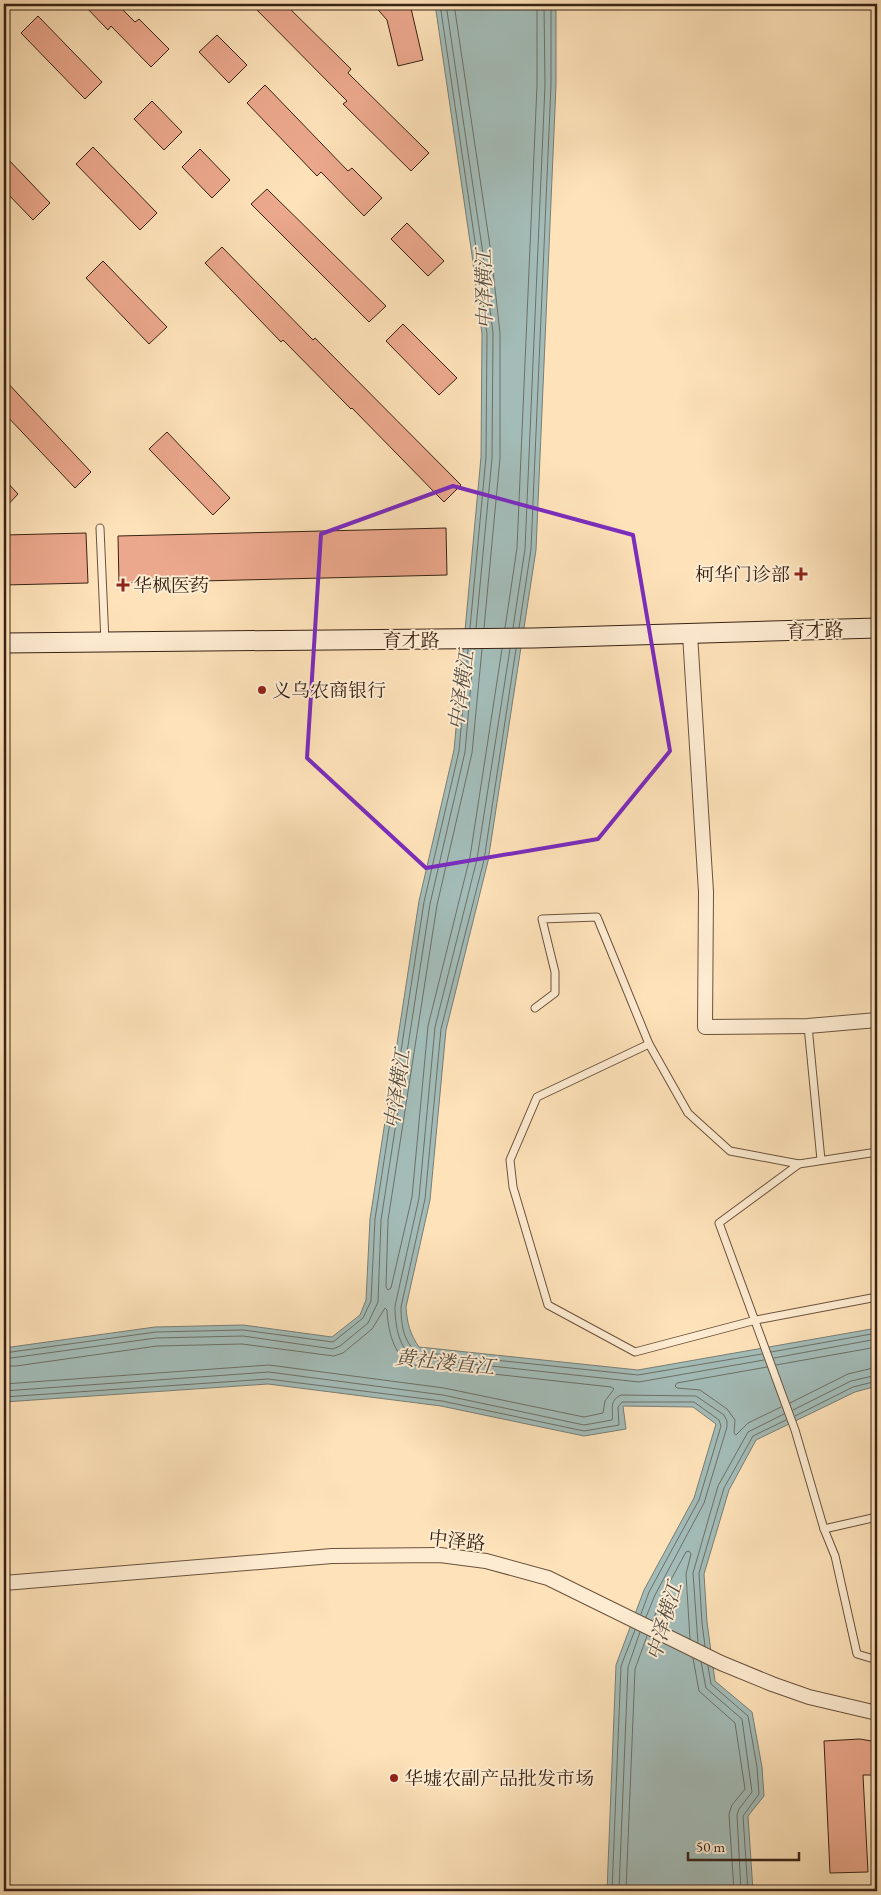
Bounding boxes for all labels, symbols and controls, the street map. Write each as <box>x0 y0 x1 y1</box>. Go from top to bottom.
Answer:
water label: 中泽横江 <box>470 246 498 329</box>
place label: 柯华门诊部 <box>695 562 790 587</box>
marker: 柯华门诊部 <box>794 567 808 581</box>
place label: 华枫医药 <box>133 573 209 598</box>
marker: 华枫医药 <box>117 579 129 591</box>
street label: 育才路 <box>786 617 844 644</box>
street label: 育才路 <box>382 628 440 653</box>
water label: 中泽横江 <box>443 646 480 731</box>
place label: 义乌农商银行 <box>272 678 386 703</box>
marker: 义乌农商银行 <box>256 684 268 696</box>
water label: 中泽横江 <box>379 1045 416 1130</box>
water label: 黄社溇直江 <box>394 1344 499 1380</box>
street label: 中泽路 <box>427 1525 487 1556</box>
water label: 中泽横江 <box>640 1576 688 1663</box>
place label: 华墟农副产品批发市场 <box>404 1766 594 1791</box>
marker: 华墟农副产品批发市场 <box>388 1772 400 1784</box>
scale bar <box>688 1830 800 1862</box>
text: 50 m <box>696 1837 725 1856</box>

